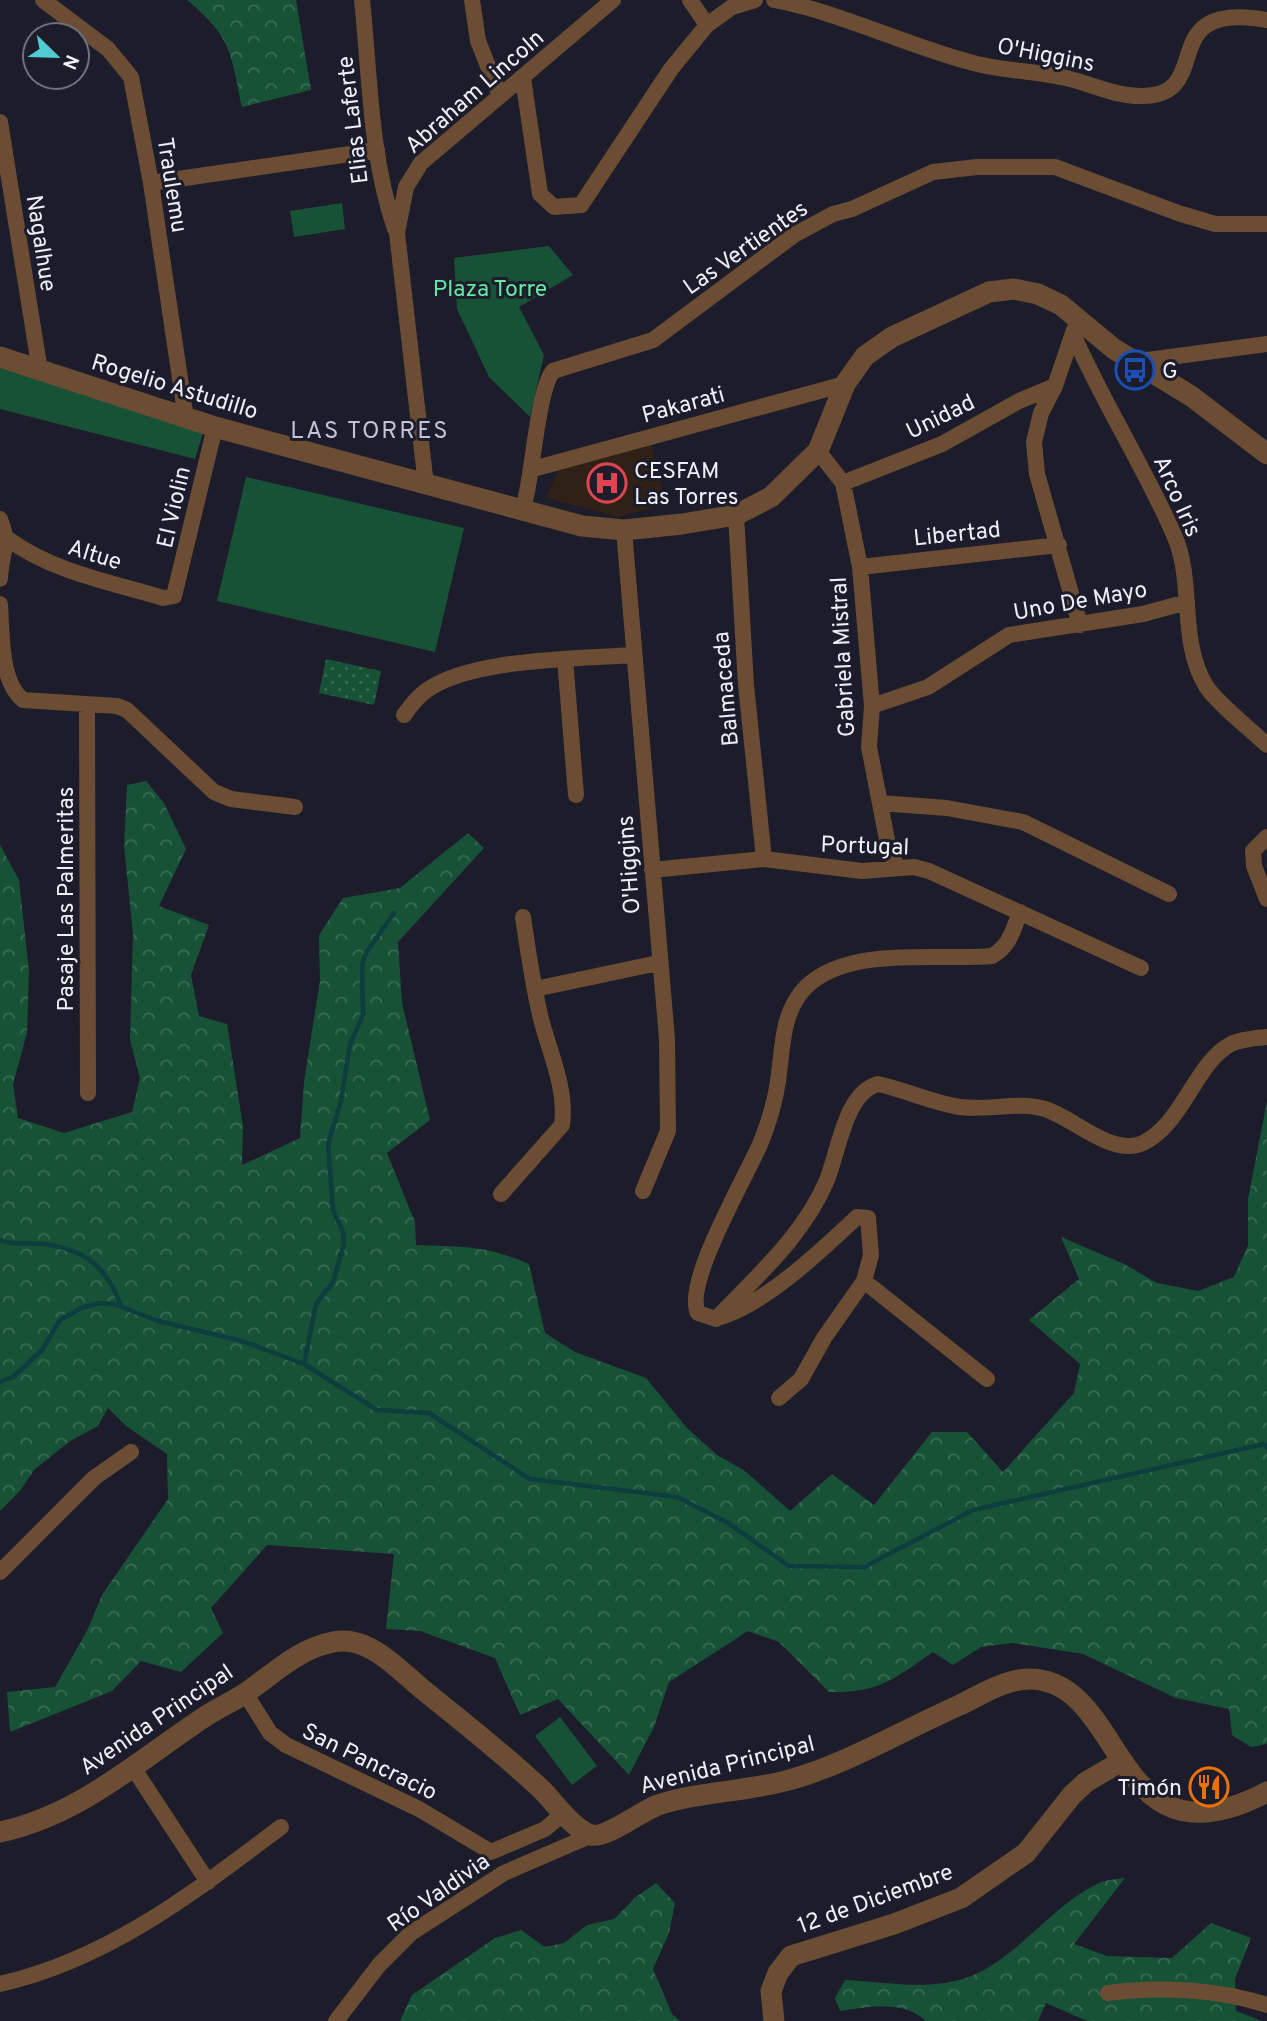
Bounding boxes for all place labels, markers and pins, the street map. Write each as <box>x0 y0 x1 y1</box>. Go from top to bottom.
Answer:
bus stop icon: G <box>1114 349 1156 391</box>
place label: G <box>1162 358 1178 387</box>
place label: CESFAM Las Torres <box>634 458 738 513</box>
hospital icon: CESFAM Las Torres <box>586 462 628 504</box>
restaurant icon: Timón <box>1188 1766 1230 1808</box>
place label: Timón <box>1117 1775 1182 1804</box>

